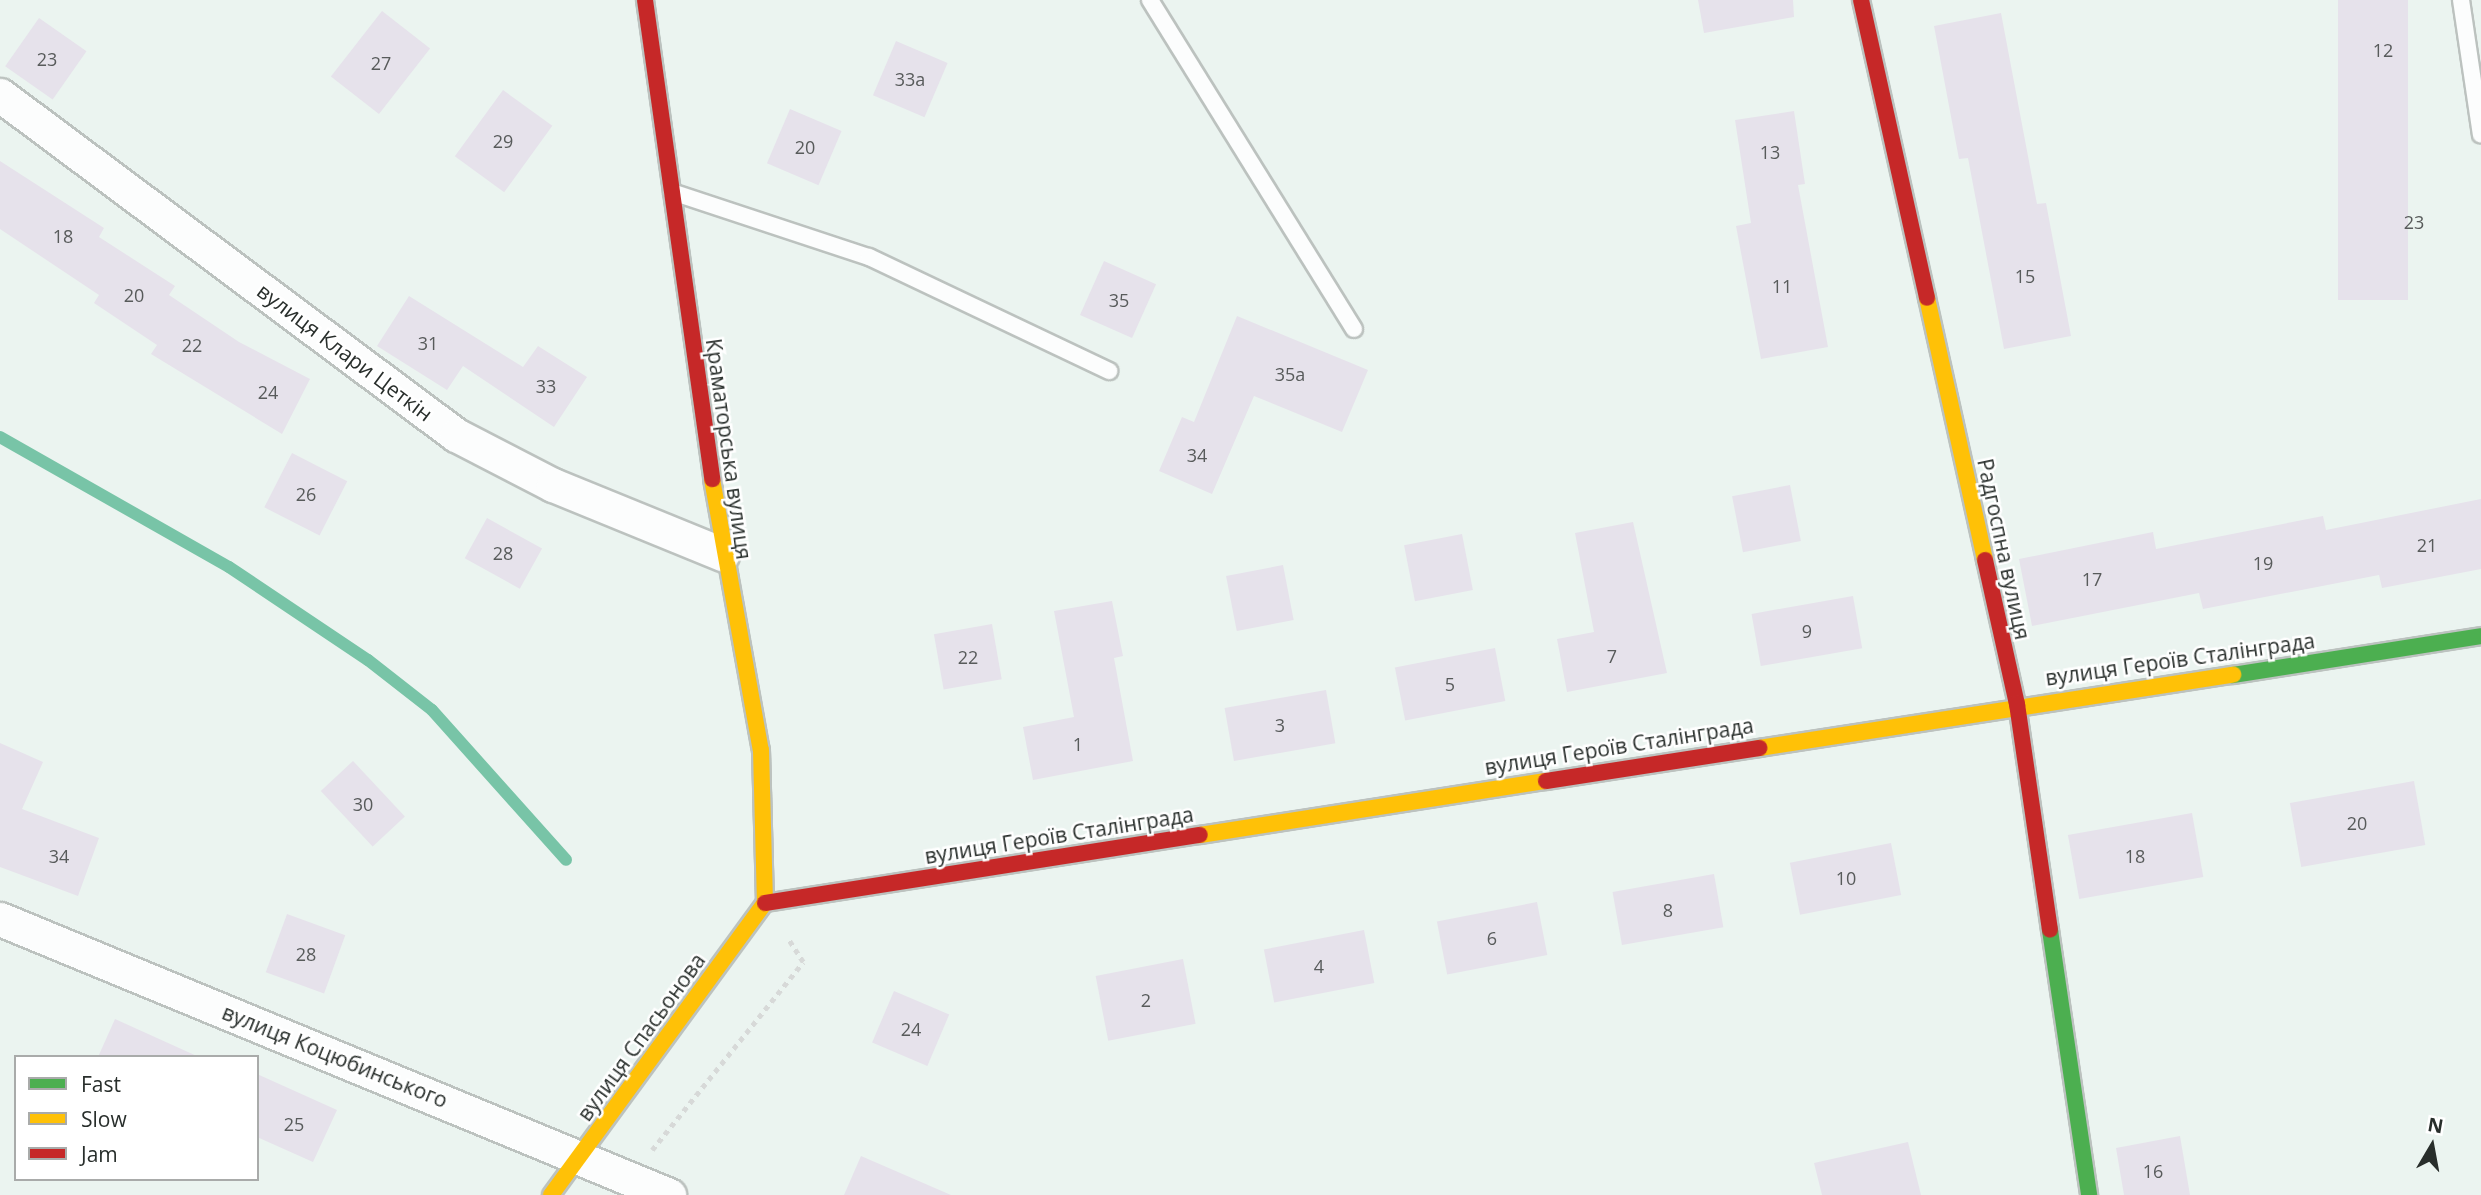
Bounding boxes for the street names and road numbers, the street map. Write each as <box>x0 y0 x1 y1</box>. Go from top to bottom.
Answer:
street label: вулиця Клари Цеткін <box>252 278 438 426</box>
street label: Краматорська вулиця <box>701 337 757 561</box>
street label: Радгоспна вулиця <box>1973 456 2035 642</box>
street label: вулиця Героїв Сталінграда <box>2044 628 2316 690</box>
street label: вулиця Героїв Сталінграда <box>1483 712 1755 780</box>
street label: вулиця Героїв Сталінграда <box>923 801 1195 869</box>
street label: вулиця Спасьонова <box>572 948 710 1126</box>
street label: вулиця Коцюбинського <box>219 999 451 1113</box>

